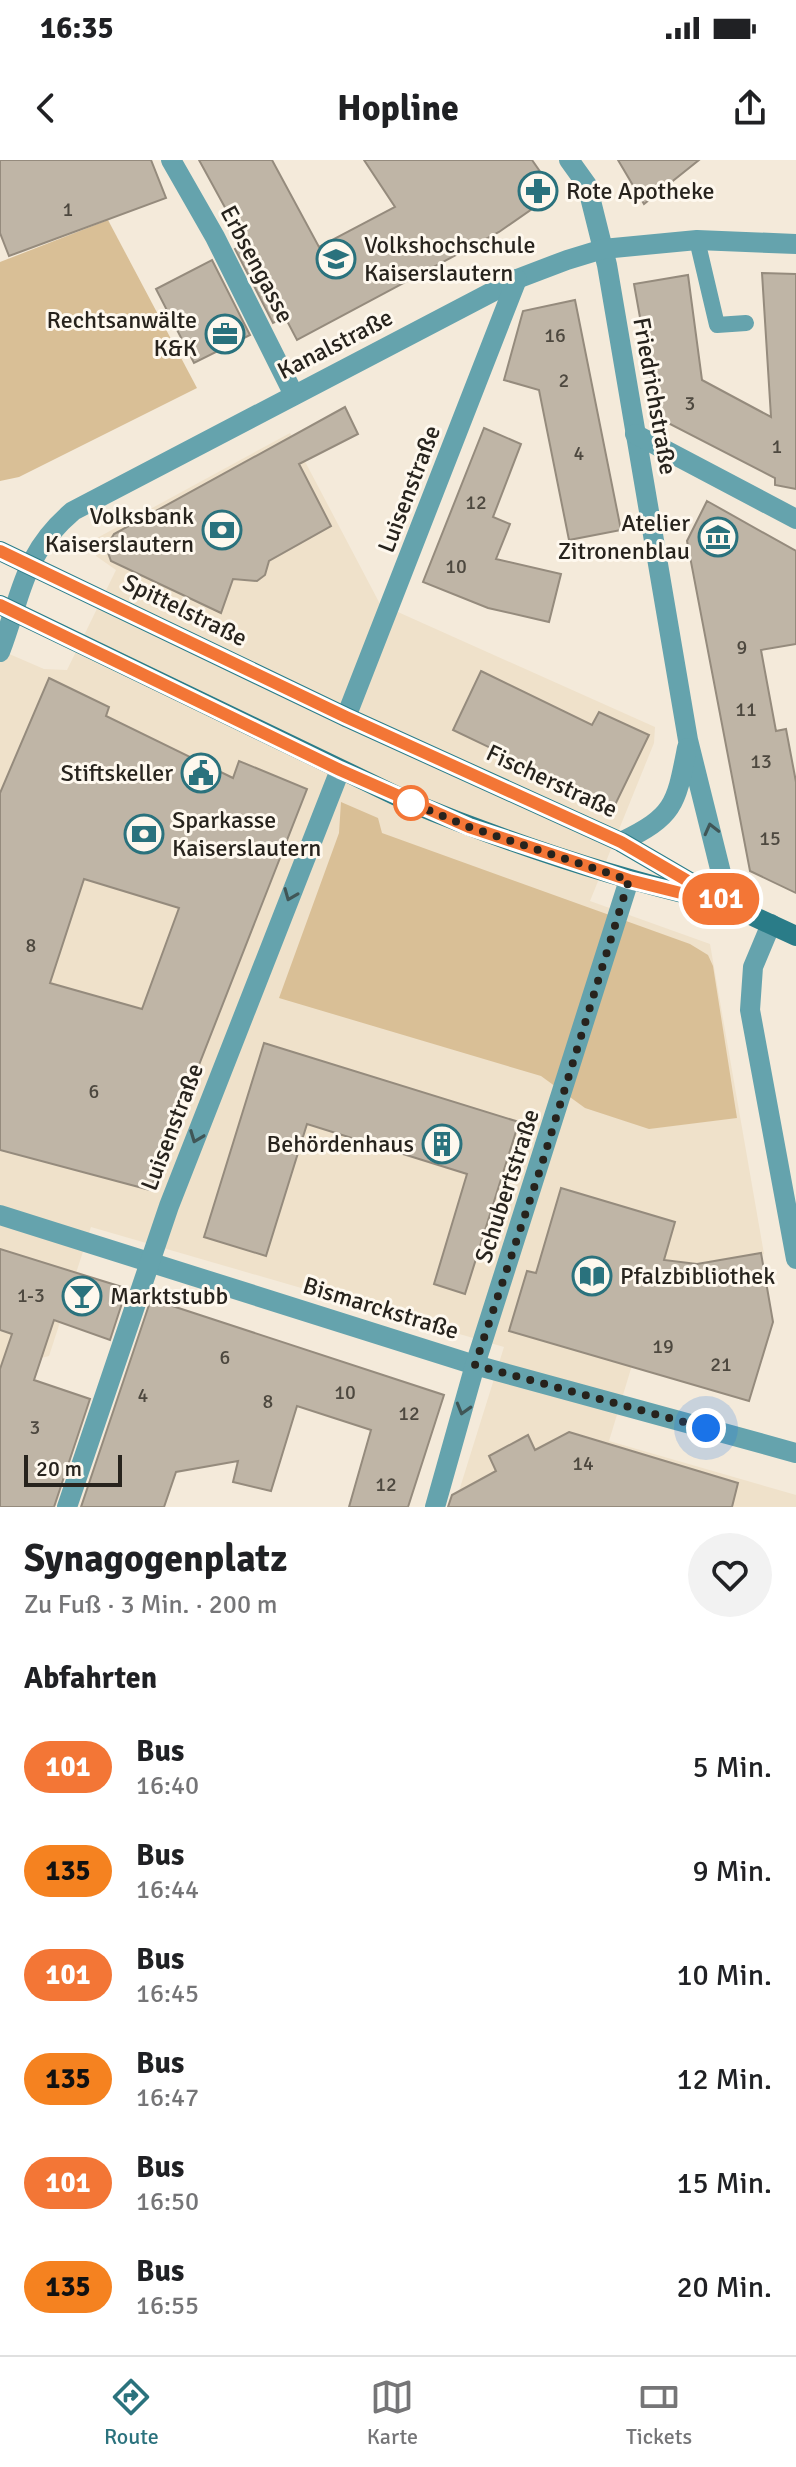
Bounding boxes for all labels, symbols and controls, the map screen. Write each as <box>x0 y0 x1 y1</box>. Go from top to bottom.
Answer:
text: 16:35 <box>40 10 114 47</box>
icon: back <box>24 86 68 130</box>
text: Hopline <box>337 86 459 131</box>
icon: share <box>728 86 772 130</box>
pharmacy icon: Rote Apotheke <box>517 170 559 212</box>
place label: Rote Apotheke <box>566 176 715 206</box>
house number: 1 <box>63 197 73 222</box>
street label: Erbsengasse <box>214 200 300 328</box>
place label: Volkshochschule Kaiserslautern <box>364 230 535 288</box>
school or university icon: Volkshochschule Kaiserslautern <box>315 238 357 280</box>
street label: Kanalstraße <box>272 302 398 386</box>
place label: Rechtsanwälte K&K <box>47 305 197 363</box>
office icon: Rechtsanwälte K&K <box>204 313 246 355</box>
street label: Friedrichstraße <box>626 315 684 477</box>
house number: 16 <box>544 323 566 348</box>
house number: 2 <box>559 368 569 393</box>
house number: 3 <box>685 391 695 416</box>
street label: Luisenstraße <box>371 421 447 557</box>
house number: 1 <box>772 434 782 459</box>
house number: 4 <box>574 441 585 466</box>
house number: 12 <box>465 490 487 515</box>
place label: Volksbank Kaiserslautern <box>45 501 194 559</box>
place label: Atelier Zitronenblau <box>558 508 690 566</box>
bank icon: Volksbank Kaiserslautern <box>201 509 243 551</box>
museum icon: Atelier Zitronenblau <box>697 516 739 558</box>
house number: 10 <box>445 554 467 579</box>
street label: Spittelstraße <box>118 567 252 653</box>
house number: 9 <box>737 635 747 660</box>
house number: 11 <box>735 697 757 722</box>
street label: Fischerstraße <box>482 737 622 825</box>
house number: 13 <box>750 749 772 774</box>
public building icon: Stiftskeller <box>180 752 222 794</box>
place label: Stiftskeller <box>61 758 173 788</box>
unlabelled marker <box>394 786 428 820</box>
place label: Sparkasse Kaiserslautern <box>172 805 321 863</box>
bank icon: Sparkasse Kaiserslautern <box>123 813 165 855</box>
one-way arrow <box>704 822 721 836</box>
house number: 15 <box>759 826 781 851</box>
line badge: 101 <box>675 873 767 925</box>
text: 101 <box>698 882 744 916</box>
one-way arrow <box>284 887 300 901</box>
house number: 8 <box>26 933 36 958</box>
street label: Luisenstraße <box>134 1059 210 1195</box>
house number: 6 <box>89 1079 99 1104</box>
street label: Schubertstraße <box>468 1105 546 1267</box>
building icon: Behördenhaus <box>421 1123 463 1165</box>
one-way arrow <box>189 1129 206 1143</box>
place label: Behördenhaus <box>267 1129 414 1159</box>
library icon: Pfalzbibliothek <box>571 1255 613 1297</box>
place label: Pfalzbibliothek <box>620 1261 775 1291</box>
street label: Bismarckstraße <box>299 1270 463 1346</box>
bar icon: Marktstubb <box>61 1275 103 1317</box>
place label: Marktstubb <box>110 1281 228 1311</box>
house number: 1-3 <box>17 1283 45 1308</box>
house number: 19 <box>652 1334 674 1359</box>
house number: 6 <box>220 1345 230 1370</box>
house number: 21 <box>710 1352 732 1377</box>
house number: 10 <box>334 1380 356 1405</box>
house number: 4 <box>138 1383 149 1408</box>
house number: 8 <box>263 1389 273 1414</box>
house number: 12 <box>398 1401 420 1426</box>
one-way arrow <box>456 1401 472 1415</box>
your location <box>686 1408 726 1448</box>
house number: 3 <box>30 1415 40 1440</box>
scale bar <box>24 1451 122 1487</box>
house number: 14 <box>572 1451 594 1476</box>
text: 20 m <box>36 1455 82 1482</box>
house number: 12 <box>375 1472 397 1497</box>
button: heart <box>688 1533 772 1617</box>
text: Synagogenplatz <box>24 1535 287 1582</box>
text: Zu Fuß · 3 Min. · 200 m <box>24 1589 277 1621</box>
text: Abfahrten <box>24 1660 157 1697</box>
text: Bus <box>136 1733 184 1770</box>
text: 5 Min. <box>693 1749 772 1786</box>
text: 101 <box>45 1750 91 1784</box>
text: 16:40 <box>136 1770 199 1802</box>
text: Bus <box>136 1837 184 1874</box>
text: 9 Min. <box>693 1853 772 1890</box>
text: 135 <box>45 1854 91 1888</box>
text: 16:44 <box>136 1874 199 1906</box>
text: Bus <box>136 1941 184 1978</box>
text: 10 Min. <box>676 1957 772 1994</box>
text: 101 <box>45 1958 91 1992</box>
text: 16:45 <box>136 1978 199 2010</box>
text: Bus <box>136 2045 184 2082</box>
text: 12 Min. <box>676 2061 772 2098</box>
text: 135 <box>45 2062 91 2096</box>
text: 16:47 <box>136 2082 199 2114</box>
text: Bus <box>136 2149 184 2186</box>
text: 15 Min. <box>676 2165 772 2202</box>
text: 101 <box>45 2166 91 2200</box>
text: 16:50 <box>136 2186 199 2218</box>
text: Bus <box>136 2253 184 2290</box>
text: 20 Min. <box>676 2269 772 2306</box>
text: 135 <box>45 2270 91 2304</box>
text: 16:55 <box>136 2290 199 2322</box>
tab: Route <box>104 2375 159 2450</box>
tab: Karte <box>367 2375 418 2450</box>
tab: Tickets <box>626 2375 692 2450</box>

